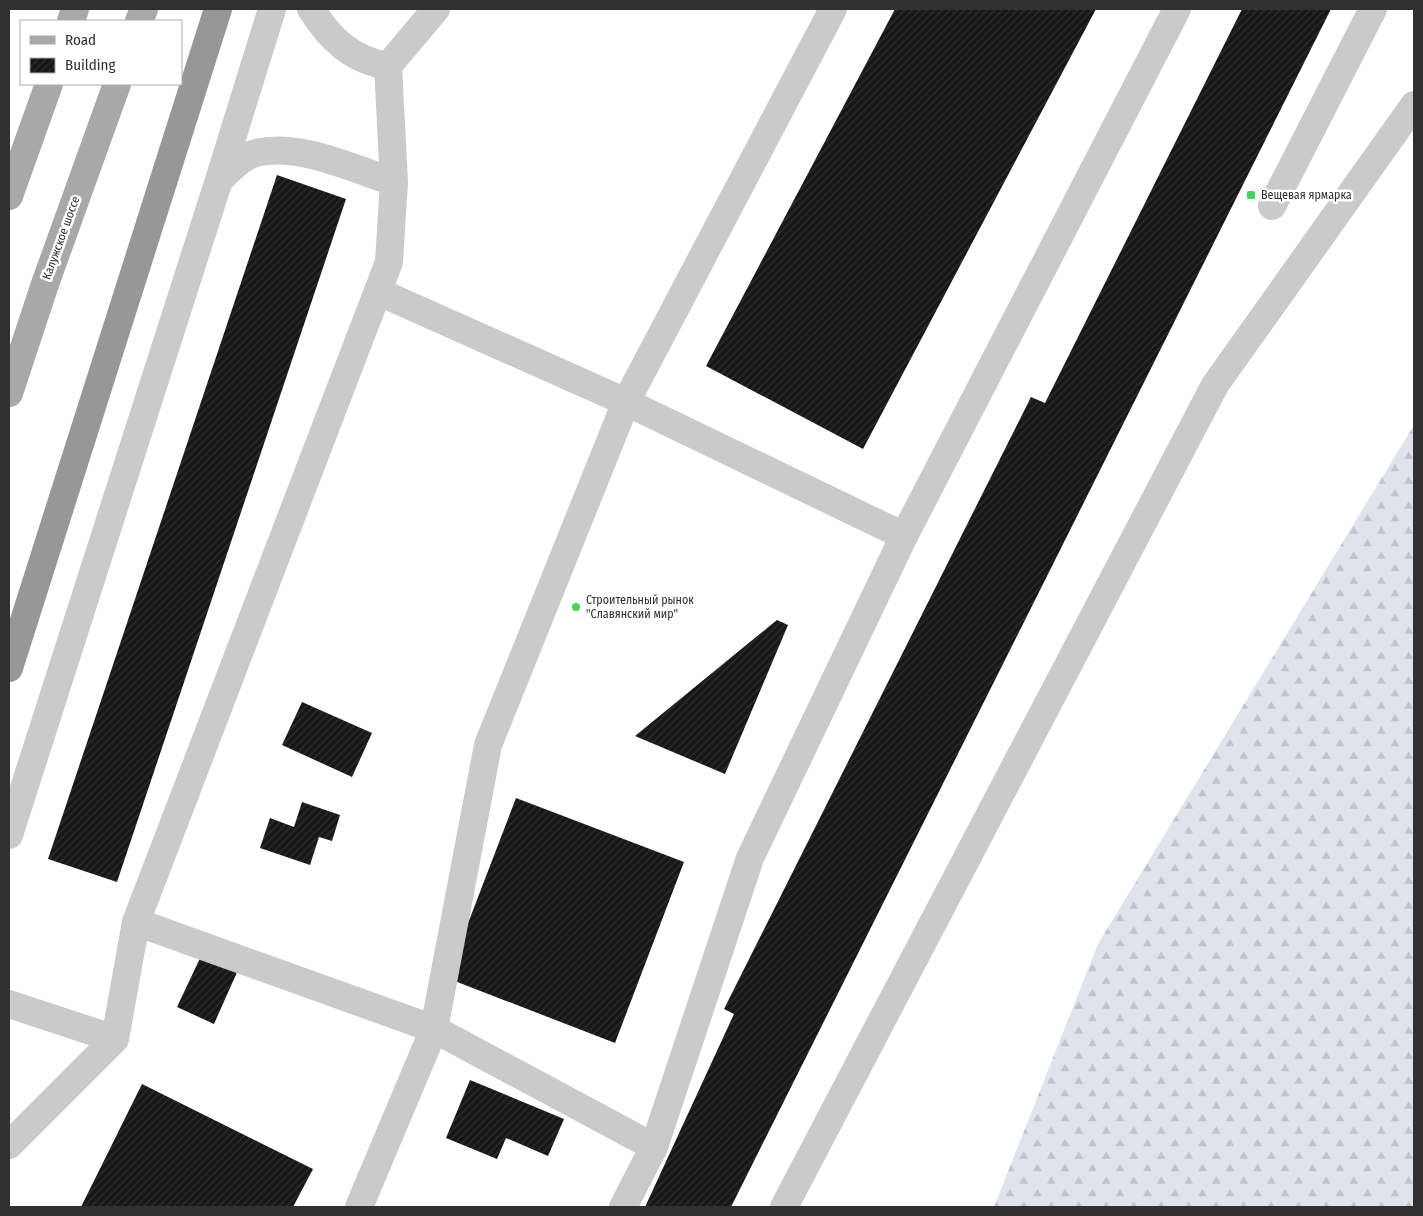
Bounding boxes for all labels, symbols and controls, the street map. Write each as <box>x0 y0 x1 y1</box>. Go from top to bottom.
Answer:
legend <box>20 20 182 85</box>
text: Road <box>65 31 96 49</box>
text: Building <box>65 56 116 74</box>
place label: Вещевая ярмарка <box>1261 188 1352 202</box>
marker: Вещевая ярмарка <box>1245 189 1257 201</box>
street label: Калужское шоссе <box>39 194 83 282</box>
place label: Строительный рынок "Славянский мир" <box>586 593 694 621</box>
marker: Строительный рынок "Славянский мир" <box>570 601 582 613</box>

